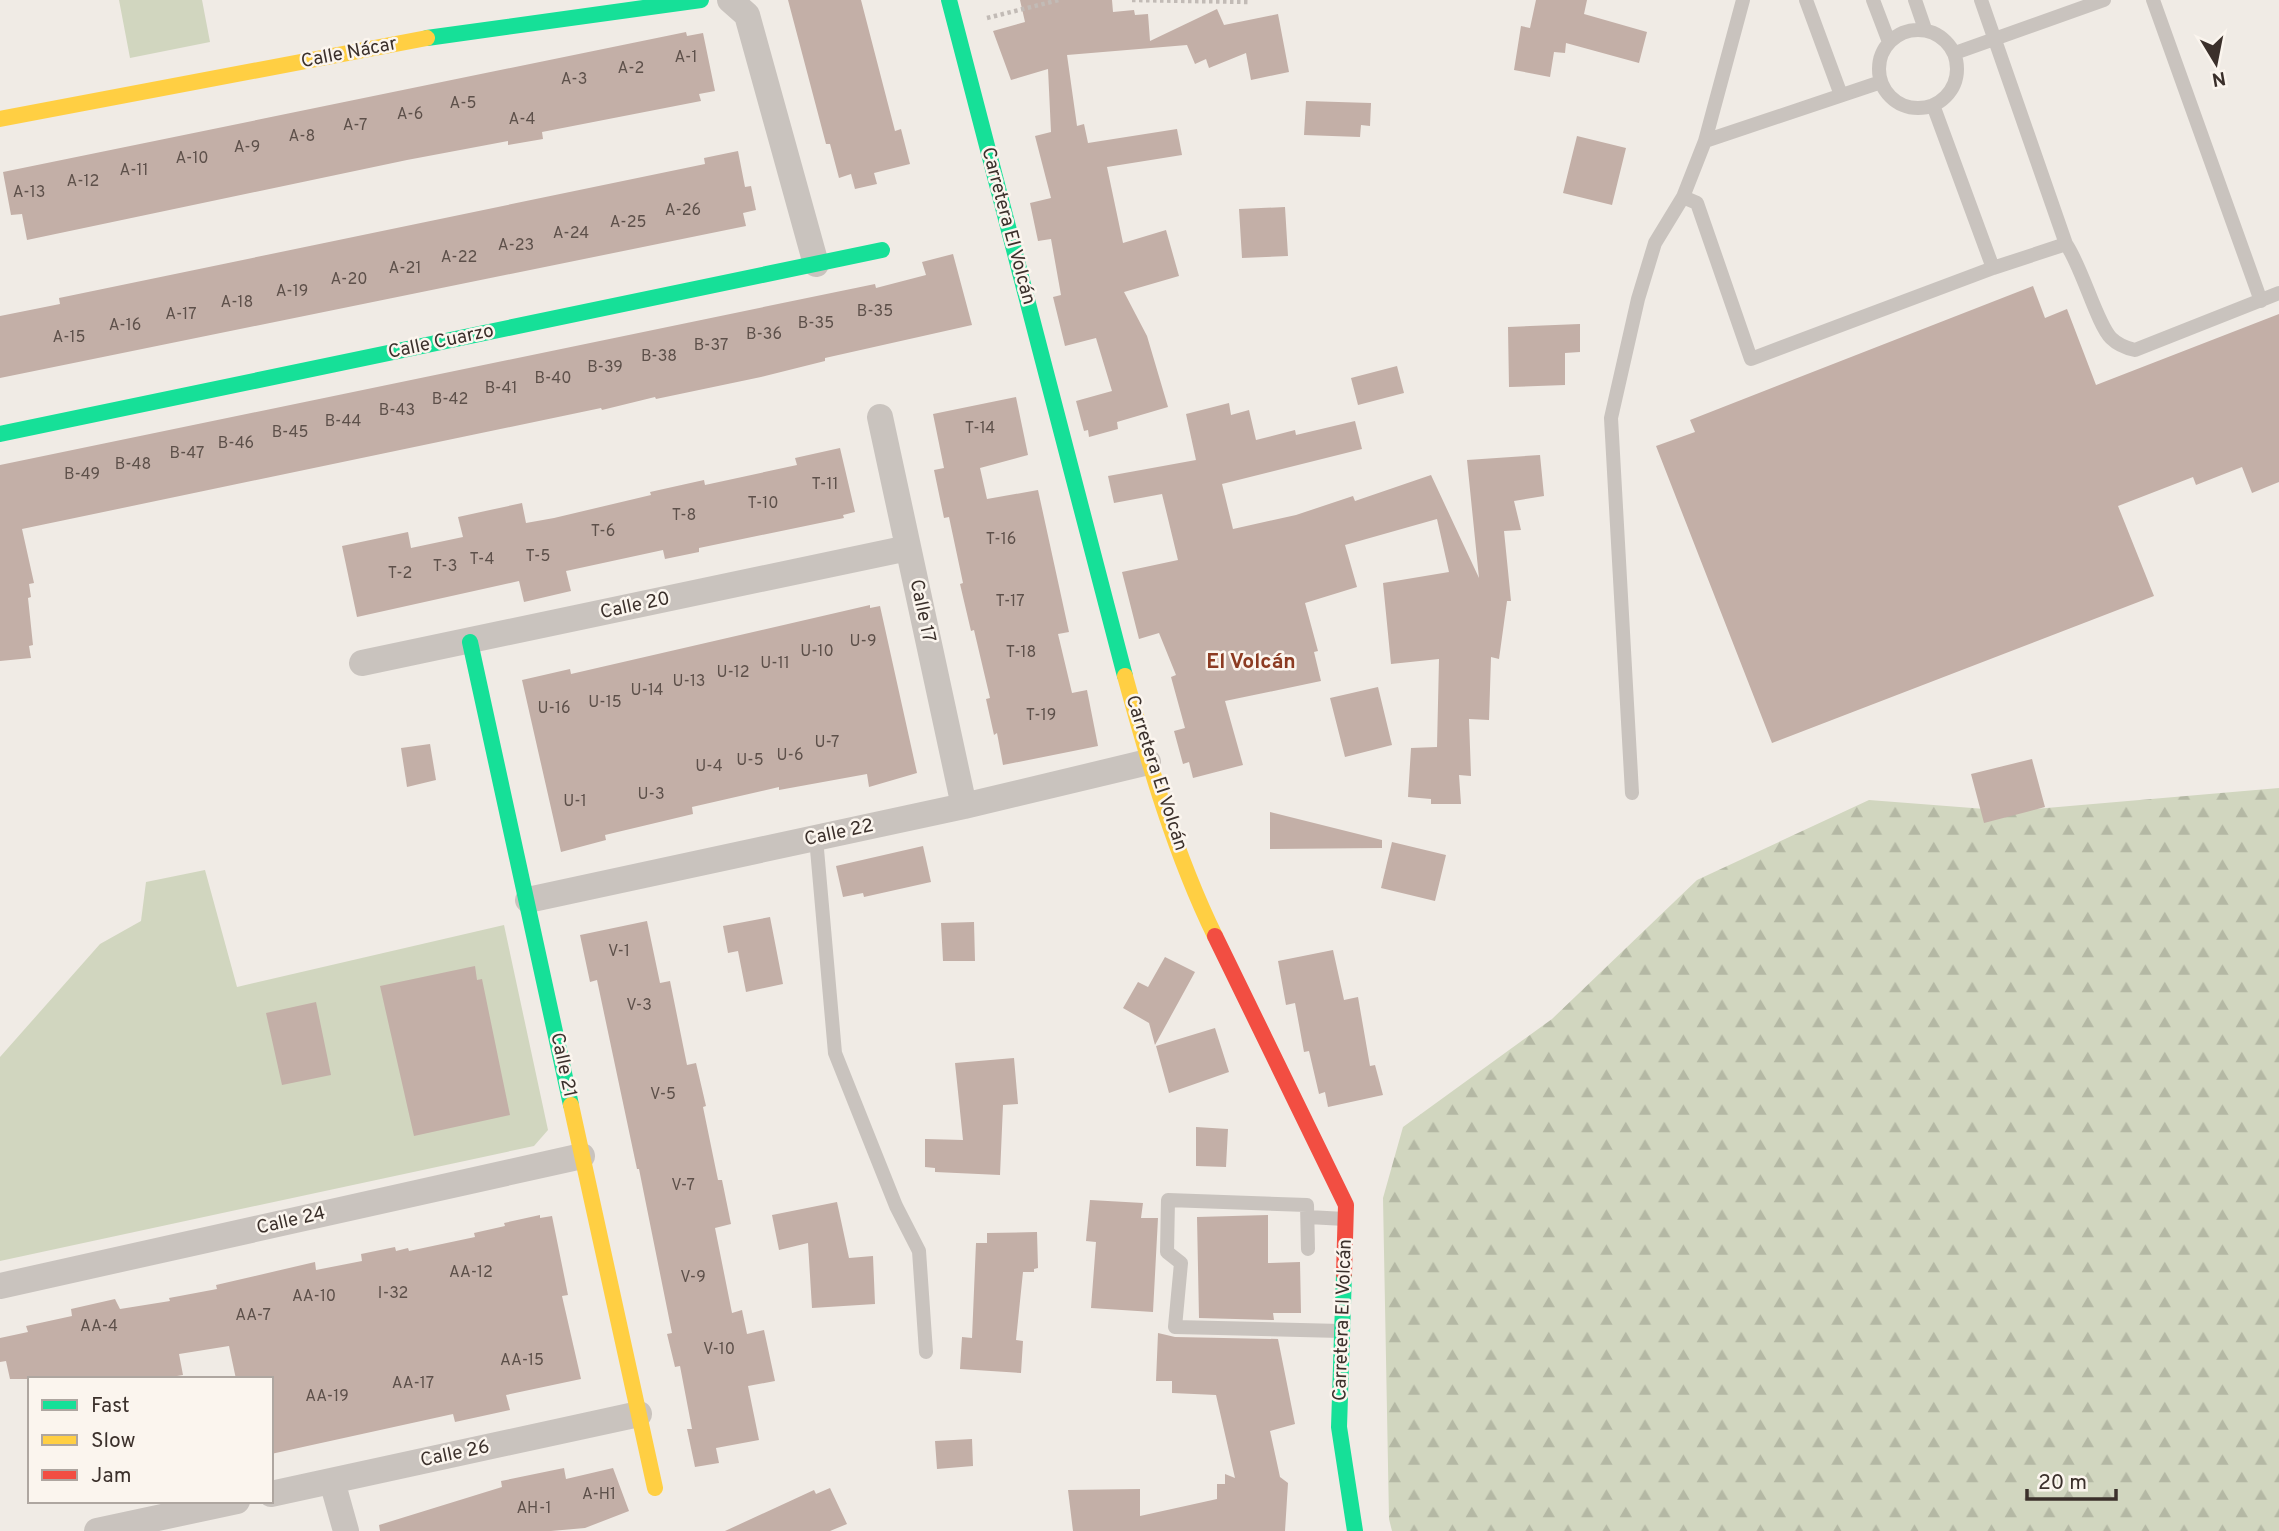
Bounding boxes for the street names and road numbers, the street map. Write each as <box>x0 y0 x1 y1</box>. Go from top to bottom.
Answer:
street label: Calle Nácar <box>299 32 400 74</box>
street label: Carretera El Volcán <box>975 145 1041 307</box>
street label: Calle Cuarzo <box>386 319 496 365</box>
street label: Calle 17 <box>904 577 940 645</box>
street label: Calle 20 <box>598 587 672 625</box>
street label: Carretera El Volcán <box>1120 692 1192 854</box>
street label: Calle 22 <box>802 814 876 852</box>
street label: Calle 21 <box>544 1030 582 1100</box>
street label: Calle 24 <box>254 1201 328 1241</box>
street label: Carretera El Volcán <box>1328 1239 1358 1401</box>
street label: Calle 26 <box>418 1435 492 1473</box>

